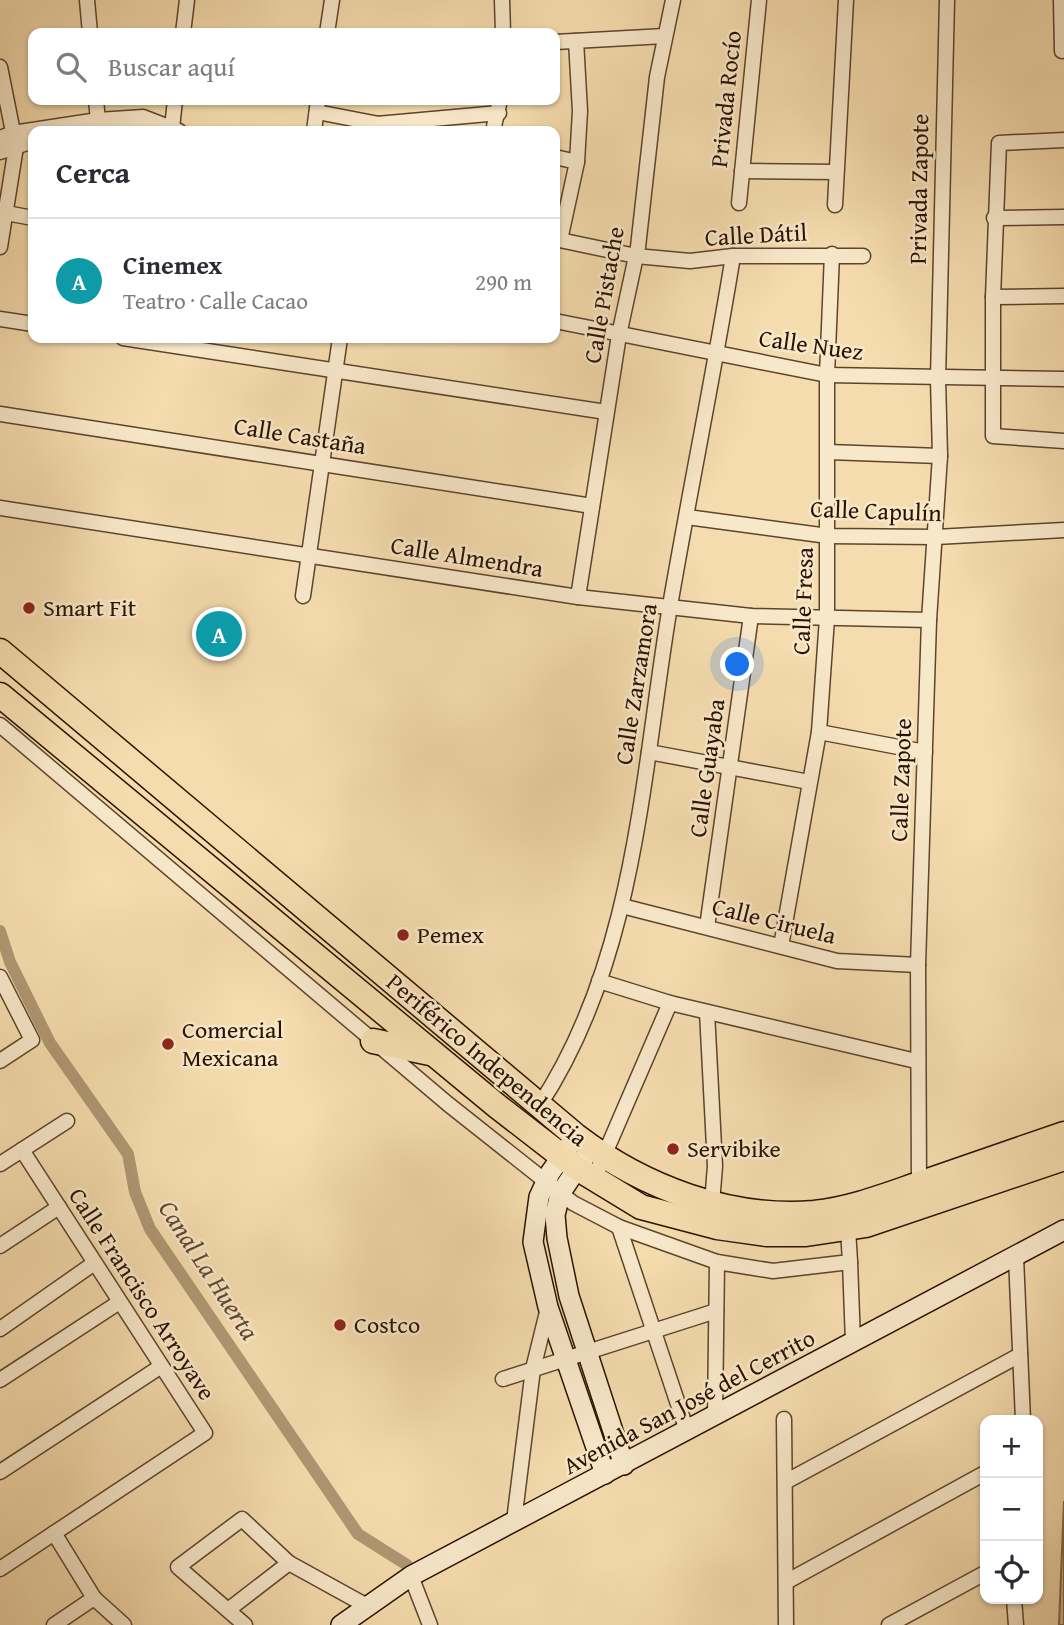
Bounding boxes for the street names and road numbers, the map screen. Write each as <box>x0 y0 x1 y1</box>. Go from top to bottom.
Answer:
street label: Privada Rocío <box>701 29 750 169</box>
street label: Privada Zapote <box>900 113 937 265</box>
street label: Calle Dátil <box>704 214 808 255</box>
street label: Calle Pistache <box>574 224 633 366</box>
street label: Calle Nuez <box>757 320 865 369</box>
street label: Calle Castaña <box>232 408 369 463</box>
street label: Calle Capulín <box>810 491 943 530</box>
street label: Calle Almendra <box>388 527 546 586</box>
street label: Calle Fresa <box>783 546 822 655</box>
street label: Calle Zarzamora <box>605 600 666 767</box>
street label: Calle Guayaba <box>679 696 734 839</box>
street label: Calle Zapote <box>881 718 920 842</box>
street label: Calle Ciruela <box>709 888 840 953</box>
street label: Periférico Independencia <box>379 965 596 1155</box>
street label: Calle Francisco Arroyave <box>60 1181 224 1407</box>
street label: Avenida San José del Cerrito <box>556 1320 821 1483</box>

